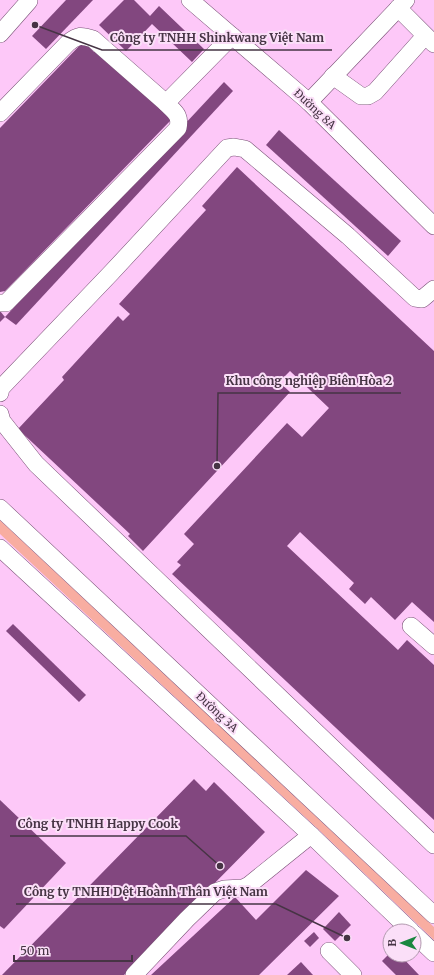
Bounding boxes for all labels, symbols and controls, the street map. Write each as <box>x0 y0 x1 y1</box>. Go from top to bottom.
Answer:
callout: Công ty TNHH Shinkwang Việt Nam <box>102 26 332 50</box>
text: Công ty TNHH Shinkwang Việt Nam <box>110 30 324 45</box>
street label: Đường 8A <box>291 86 339 132</box>
callout: Khu công nghiệp Biên Hòa 2 <box>218 369 401 393</box>
text: Khu công nghiệp Biên Hòa 2 <box>226 373 392 388</box>
street label: Đường 3A <box>193 689 241 735</box>
callout: Công ty TNHH Happy Cook <box>10 812 186 836</box>
text: Công ty TNHH Happy Cook <box>18 816 178 831</box>
callout: Công ty TNHH Dệt Hoành Thân Việt Nam <box>16 880 276 904</box>
text: Công ty TNHH Dệt Hoành Thân Việt Nam <box>24 884 268 899</box>
north arrow <box>382 923 422 963</box>
scale bar <box>14 937 132 963</box>
text: B <box>385 939 399 947</box>
text: 50 m <box>20 943 49 958</box>

